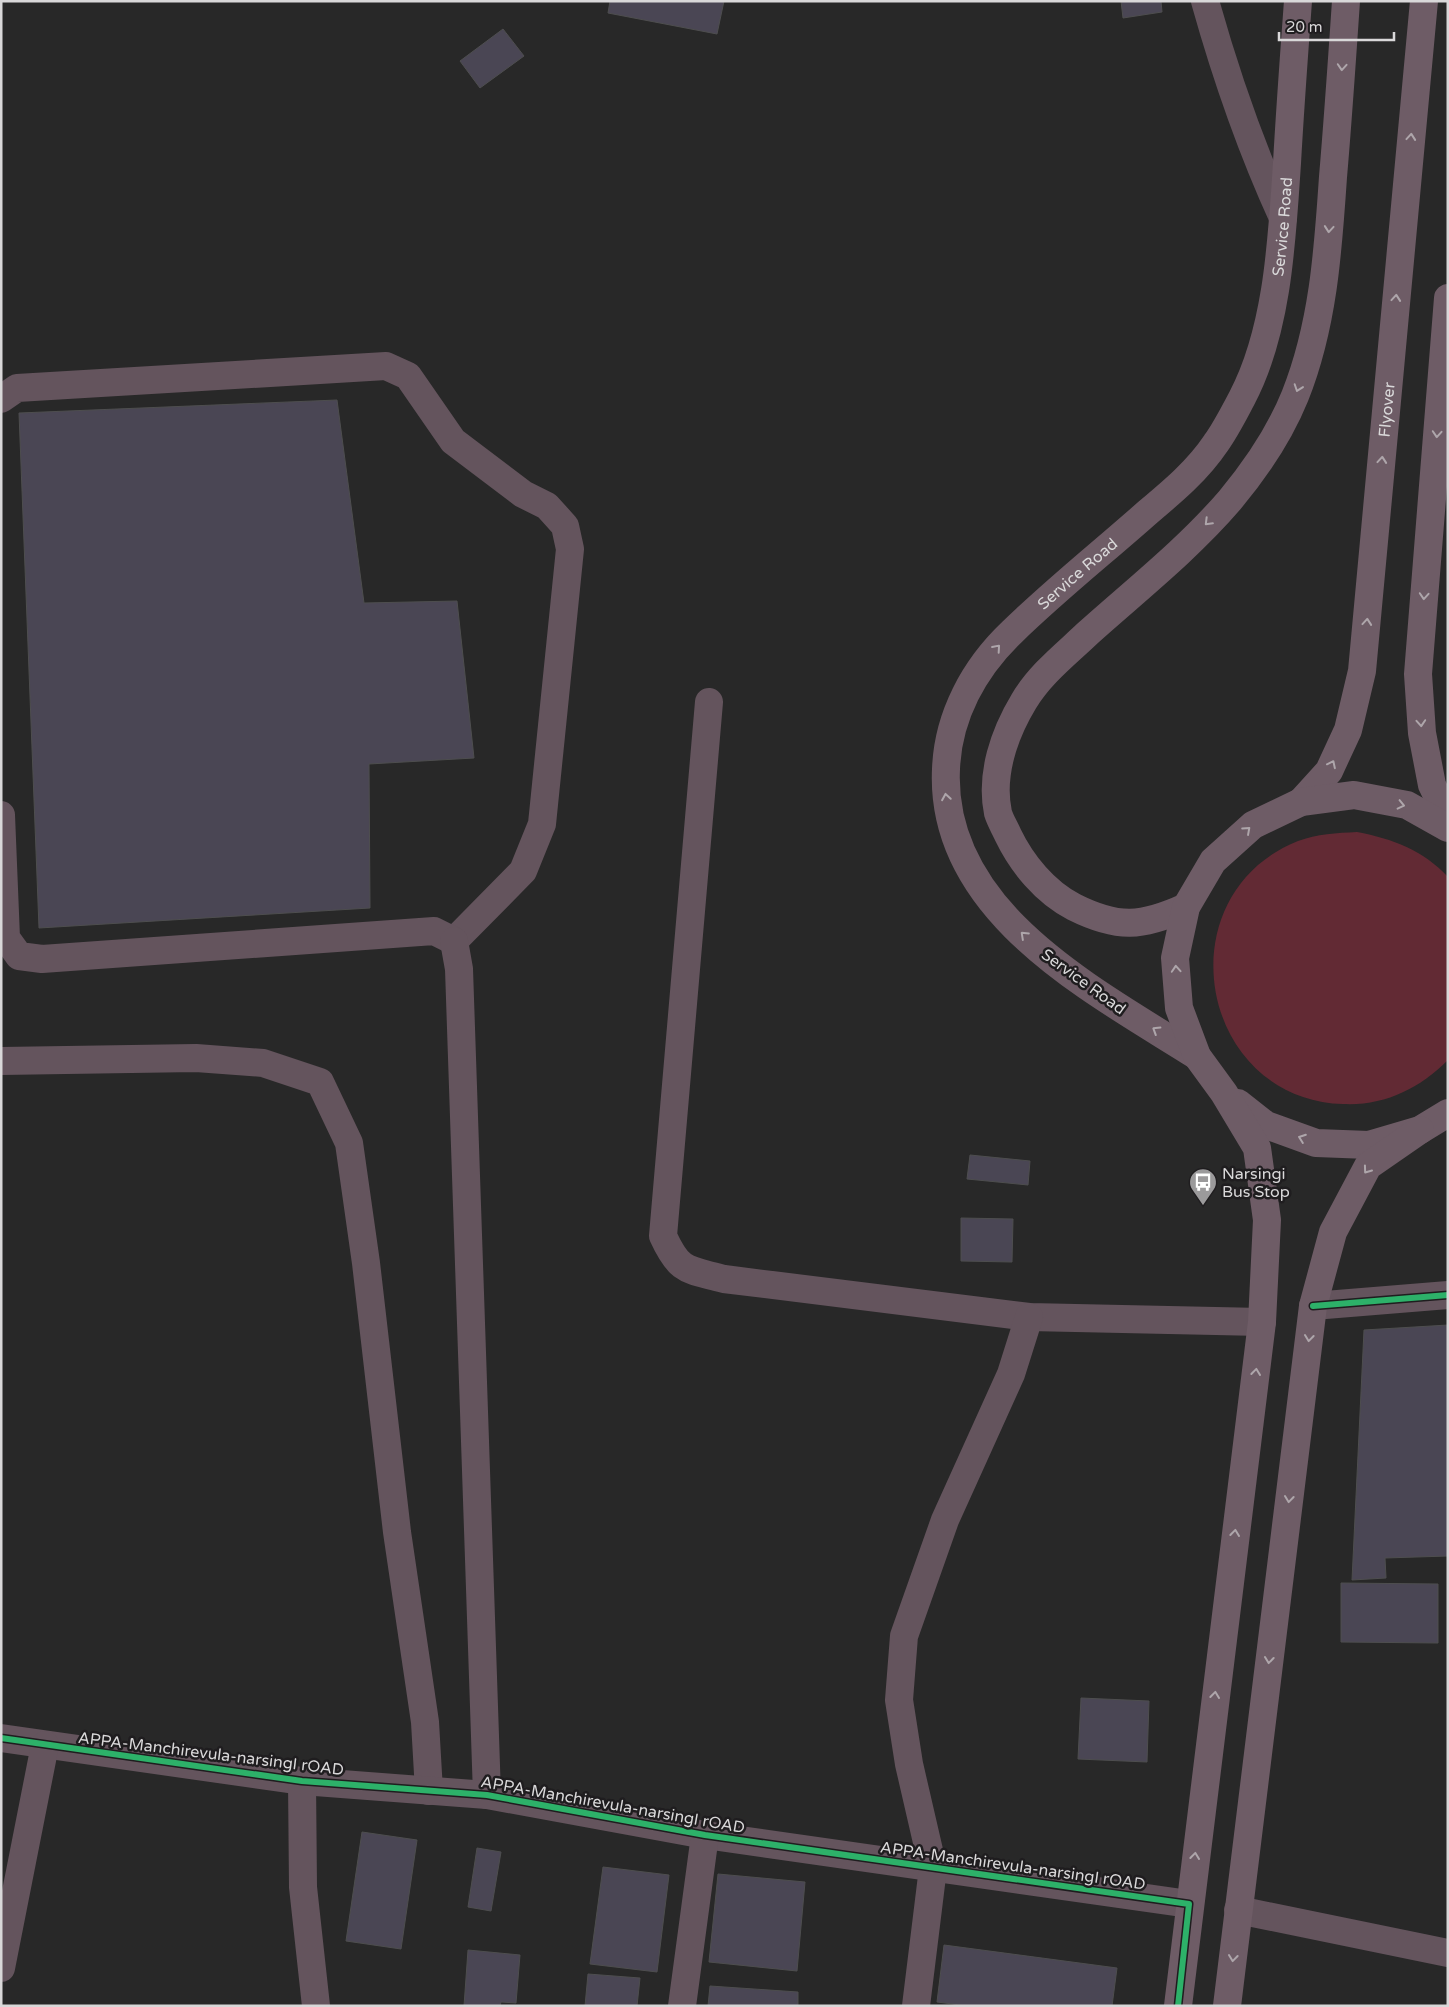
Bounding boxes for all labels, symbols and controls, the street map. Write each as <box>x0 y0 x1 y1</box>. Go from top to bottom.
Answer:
scale bar <box>1279 10 1394 42</box>
text: 20 m <box>1286 18 1323 36</box>
one-way arrow <box>1336 64 1347 72</box>
one-way arrow <box>1405 132 1416 140</box>
street label: Service Road <box>1268 177 1297 278</box>
one-way arrow <box>1324 226 1335 234</box>
one-way arrow <box>1391 294 1402 302</box>
street label: Flyover <box>1375 381 1400 438</box>
one-way arrow <box>1294 383 1304 392</box>
one-way arrow <box>1432 430 1443 438</box>
one-way arrow <box>1376 456 1387 464</box>
one-way arrow <box>1205 516 1214 525</box>
street label: Service Road <box>1034 534 1122 614</box>
one-way arrow <box>1419 592 1430 600</box>
one-way arrow <box>1361 618 1372 626</box>
one-way arrow <box>991 645 1000 654</box>
one-way arrow <box>1416 719 1427 727</box>
one-way arrow <box>1326 760 1336 769</box>
one-way arrow <box>942 793 952 802</box>
one-way arrow <box>1396 799 1405 810</box>
one-way arrow <box>1241 827 1250 836</box>
one-way arrow <box>1021 932 1030 941</box>
street label: Service Road <box>1037 945 1130 1019</box>
one-way arrow <box>1171 965 1182 973</box>
one-way arrow <box>1152 1027 1161 1036</box>
one-way arrow <box>1298 1134 1307 1144</box>
place label: Narsingi Bus Stop <box>1222 1164 1290 1202</box>
one-way arrow <box>1364 1164 1373 1174</box>
bus stop icon: Narsingi Bus Stop <box>1188 1167 1218 1206</box>
one-way arrow <box>1304 1334 1315 1342</box>
one-way arrow <box>1250 1368 1261 1376</box>
one-way arrow <box>1284 1496 1295 1504</box>
one-way arrow <box>1230 1529 1240 1538</box>
one-way arrow <box>1264 1657 1275 1665</box>
one-way arrow <box>1209 1690 1220 1698</box>
street label: APPA-Manchirevula-narsingI rOAD <box>77 1728 345 1780</box>
street label: APPA-Manchirevula-narsingI rOAD <box>479 1772 746 1838</box>
street label: APPA-Manchirevula-narsingI rOAD <box>879 1837 1147 1895</box>
one-way arrow <box>1189 1851 1200 1859</box>
one-way arrow <box>1228 1954 1239 1962</box>

